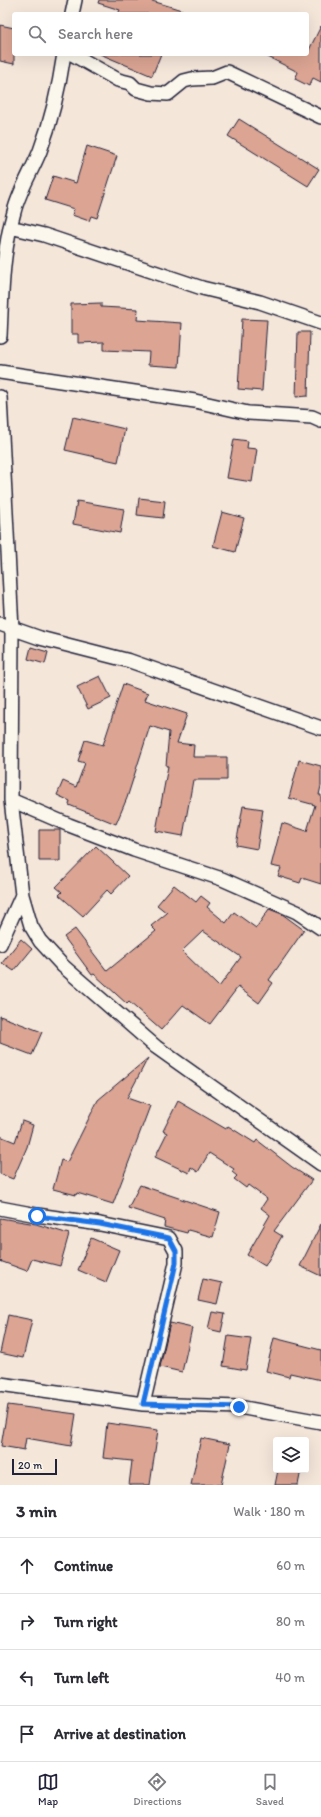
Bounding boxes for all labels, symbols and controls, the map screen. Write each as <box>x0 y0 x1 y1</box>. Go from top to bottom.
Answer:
search box <box>12 12 309 56</box>
icon: search <box>26 23 48 45</box>
text: Search here <box>58 25 133 43</box>
route start <box>28 1207 46 1225</box>
route end <box>230 1398 248 1416</box>
map controls <box>273 1437 309 1473</box>
button: layers <box>273 1437 309 1473</box>
scale bar <box>12 1457 57 1476</box>
text: 20 m <box>18 1459 42 1472</box>
text: 3 min <box>16 1501 57 1521</box>
text: Walk · 180 m <box>233 1504 305 1519</box>
icon: ahead <box>16 1555 38 1577</box>
text: Continue <box>54 1557 113 1575</box>
text: 60 m <box>276 1558 305 1573</box>
icon: right <box>16 1611 38 1633</box>
text: Turn right <box>54 1613 118 1631</box>
text: 80 m <box>276 1614 305 1629</box>
icon: left <box>16 1667 38 1689</box>
text: Turn left <box>54 1669 109 1687</box>
text: 40 m <box>275 1670 305 1685</box>
icon: arrive <box>16 1723 38 1745</box>
text: Arrive at destination <box>54 1725 186 1743</box>
tab: Map <box>37 1771 59 1808</box>
tab: Directions <box>133 1771 182 1808</box>
tab: Saved <box>256 1771 284 1808</box>

